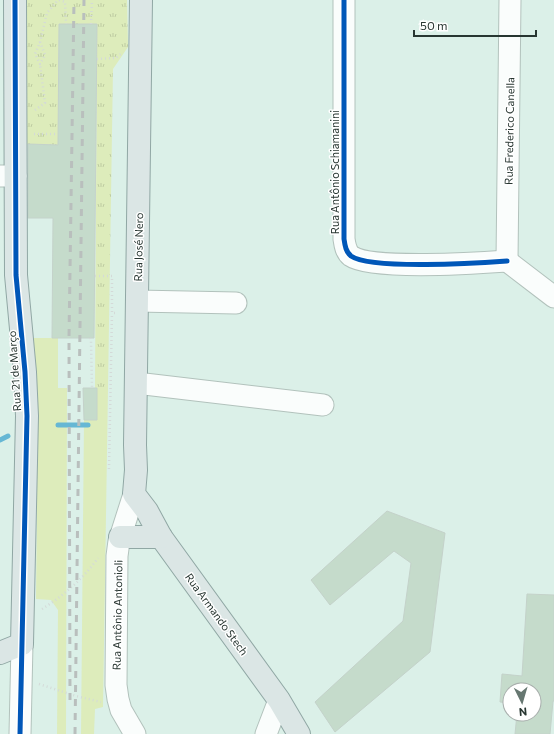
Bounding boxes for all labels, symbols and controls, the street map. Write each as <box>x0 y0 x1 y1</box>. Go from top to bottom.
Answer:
scale bar <box>414 12 536 38</box>
text: 50 m <box>420 18 448 32</box>
street label: Rua Frederico Canella <box>502 77 516 185</box>
street label: Rua Antônio Schiamanini <box>328 110 341 234</box>
street label: Rua José Nero <box>131 212 146 282</box>
street label: Rua 21 de Março <box>5 330 23 412</box>
street label: Rua Antônio Antonioli <box>110 560 124 670</box>
street label: Rua Armando Stech <box>183 570 251 658</box>
north arrow <box>502 682 542 722</box>
text: N <box>518 706 528 719</box>

